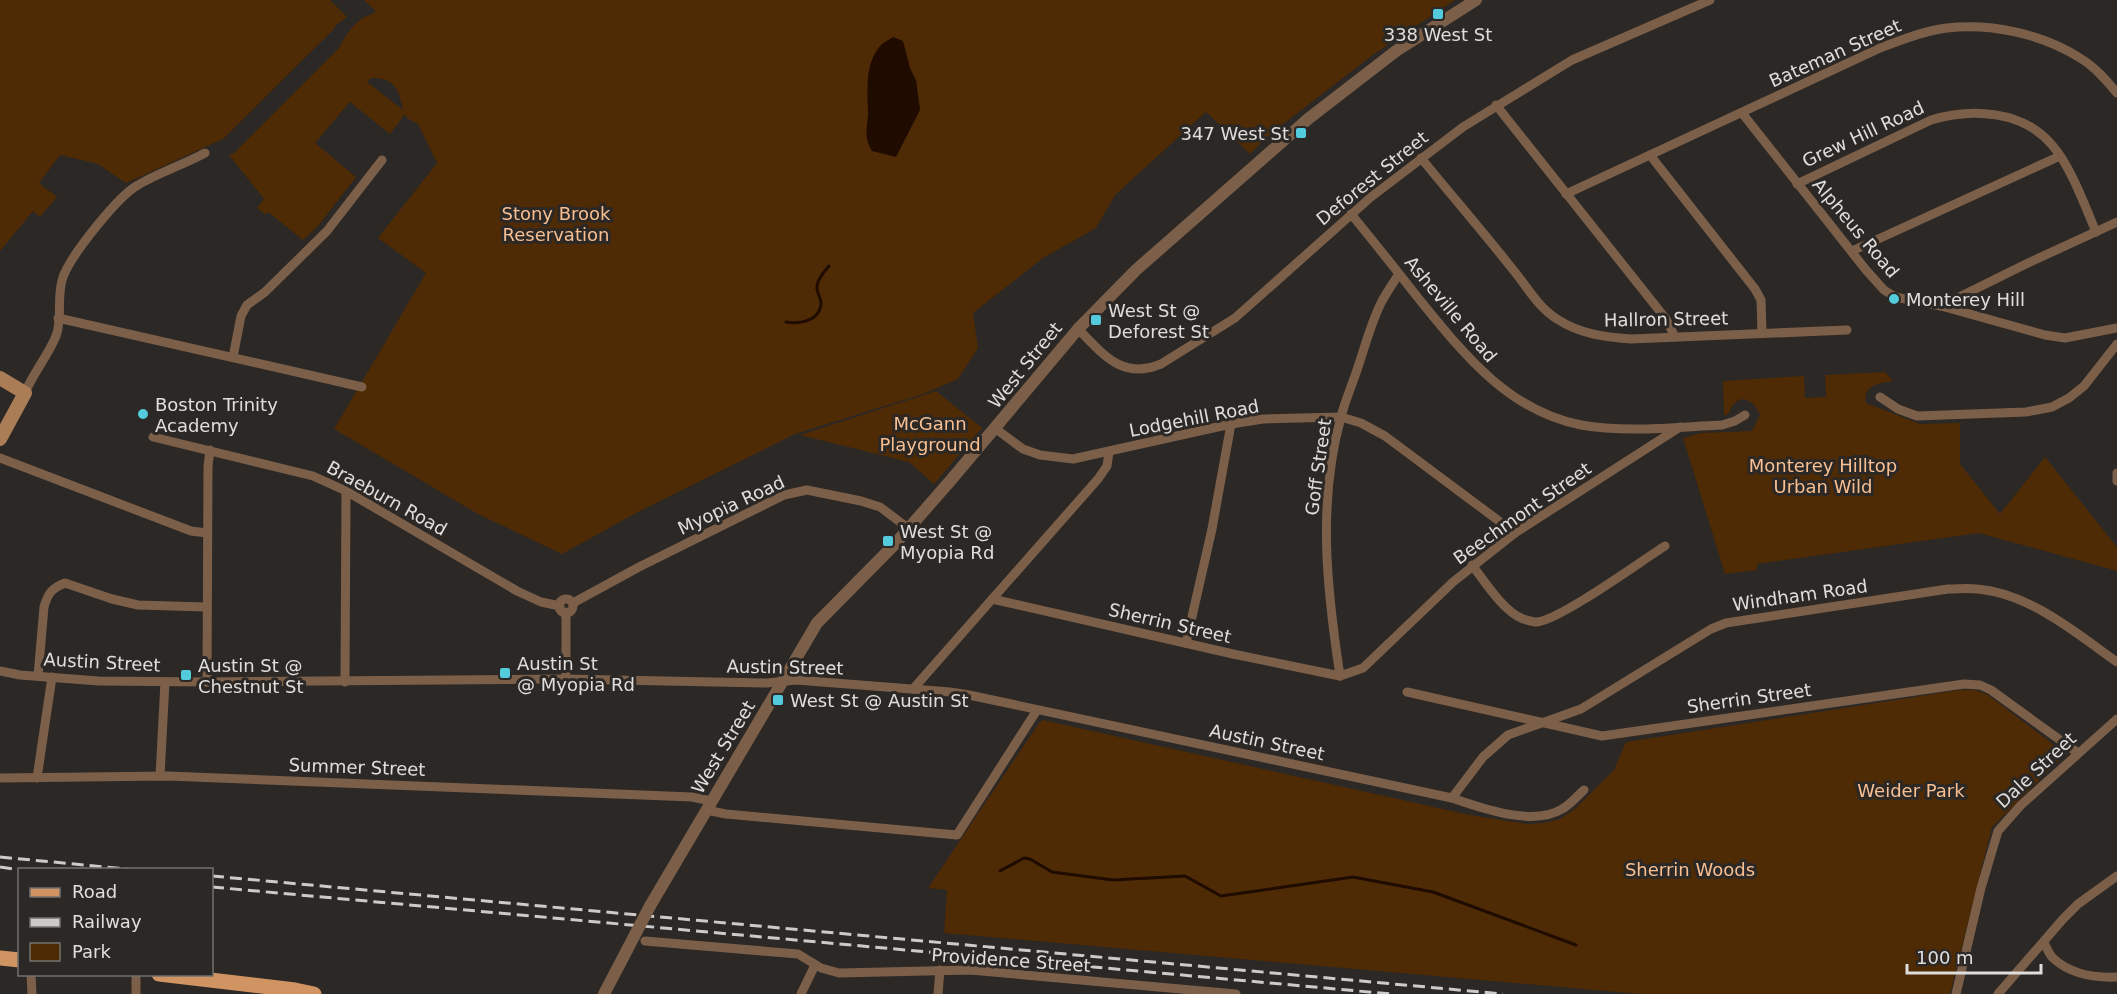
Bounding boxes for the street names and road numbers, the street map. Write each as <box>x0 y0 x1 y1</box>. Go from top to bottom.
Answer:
street label: Bateman Street <box>1766 15 1904 91</box>
street label: Grew Hill Road <box>1799 97 1927 171</box>
street label: Deforest Street <box>1312 127 1432 229</box>
street label: Alpheus Road <box>1808 174 1904 282</box>
street label: Asheville Road <box>1401 252 1501 366</box>
street label: Hallron Street <box>1604 307 1728 331</box>
street label: West Street <box>984 318 1066 412</box>
street label: Lodgehill Road <box>1127 395 1261 441</box>
street label: Goff Street <box>1301 417 1335 517</box>
street label: Braeburn Road <box>323 456 451 540</box>
street label: Beechmont Street <box>1449 458 1595 568</box>
street label: Myopia Road <box>674 471 788 539</box>
street label: Windham Road <box>1731 575 1869 615</box>
street label: Sherrin Street <box>1107 599 1233 647</box>
street label: Austin Street <box>43 648 161 676</box>
street label: Austin Street <box>726 655 844 679</box>
street label: Sherrin Street <box>1686 679 1812 717</box>
street label: West Street <box>687 697 759 797</box>
street label: Austin Street <box>1208 720 1326 764</box>
street label: Dale Street <box>1992 728 2080 812</box>
street label: Summer Street <box>288 754 426 780</box>
street label: Providence Street <box>931 944 1091 976</box>

